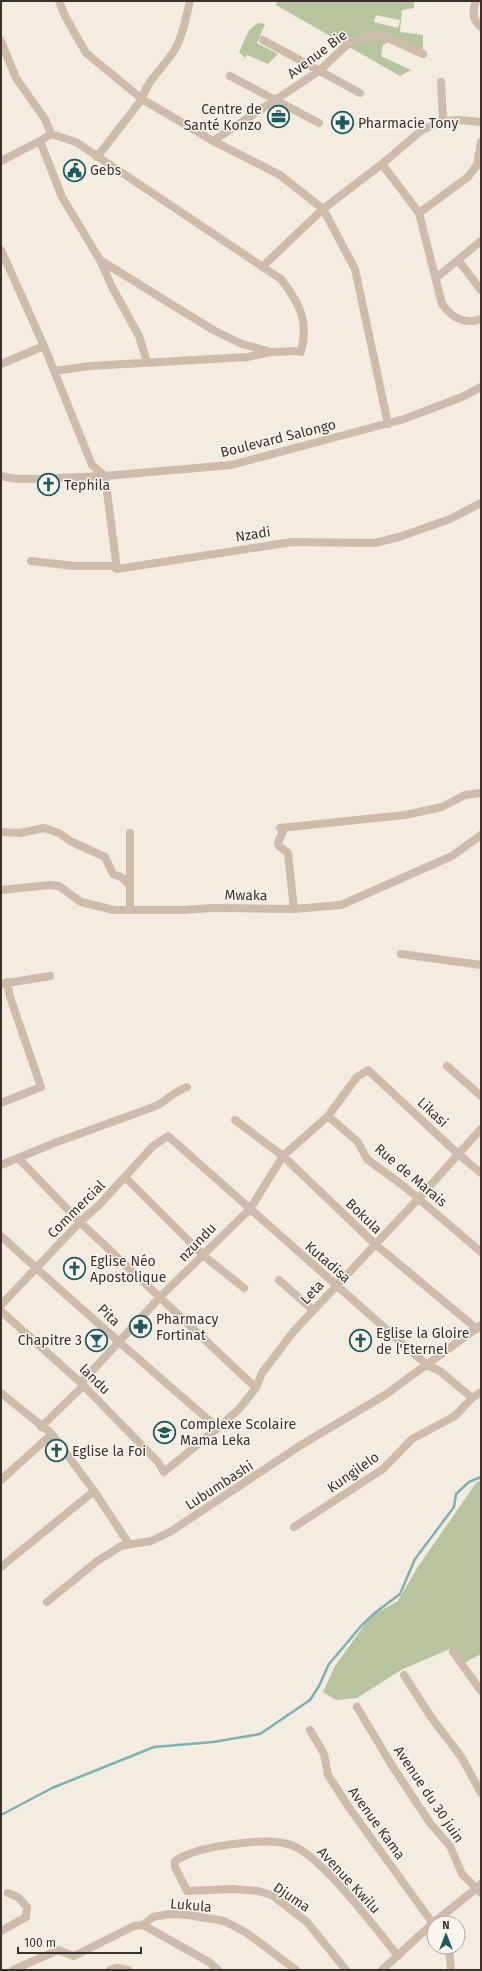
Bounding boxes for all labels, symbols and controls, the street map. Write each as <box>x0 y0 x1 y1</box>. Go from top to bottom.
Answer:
street label: Avenue Bie <box>284 26 350 82</box>
place label: Centre de Santé Konzo <box>184 101 262 134</box>
office icon: Centre de Santé Konzo <box>265 104 291 130</box>
pharmacy icon: Pharmacie Tony <box>330 110 356 136</box>
place label: Pharmacie Tony <box>358 115 458 132</box>
public building icon: Gebs <box>62 157 88 183</box>
place label: Gebs <box>90 162 122 179</box>
street label: Boulevard Salongo <box>219 416 338 461</box>
church icon: Tephila <box>35 472 61 498</box>
place label: Tephila <box>64 477 110 494</box>
street label: Nzadi <box>234 523 272 546</box>
street label: Mwaka <box>224 887 268 904</box>
street label: Likasi <box>414 1094 452 1131</box>
street label: Rue de Marais <box>371 1140 451 1211</box>
street label: Commercial <box>44 1177 109 1242</box>
street label: Bokula <box>342 1195 385 1238</box>
street label: nzundu <box>175 1220 220 1265</box>
street label: Kutadisa <box>301 1238 354 1287</box>
place label: Eglise Néo Apostolique <box>90 1253 166 1286</box>
church icon: Eglise Néo Apostolique <box>61 1256 87 1282</box>
street label: Leta <box>297 1277 328 1308</box>
street label: Pita <box>94 1301 123 1330</box>
place label: Pharmacy Fortinat <box>156 1311 218 1344</box>
pharmacy icon: Pharmacy Fortinat <box>128 1314 154 1340</box>
place label: Eglise la Gloire de l'Eternel <box>376 1325 469 1358</box>
bar icon: Chapitre 3 <box>84 1327 110 1353</box>
church icon: Eglise la Gloire de l'Eternel <box>348 1328 374 1354</box>
place label: Chapitre 3 <box>18 1332 82 1349</box>
street label: landu <box>76 1361 114 1398</box>
place label: Complexe Scolaire Mama Leka <box>180 1416 296 1449</box>
school or university icon: Complexe Scolaire Mama Leka <box>151 1419 177 1445</box>
church icon: Eglise la Foi <box>43 1438 69 1464</box>
place label: Eglise la Foi <box>72 1443 146 1460</box>
street label: Kungilelo <box>324 1448 383 1496</box>
street label: Lubumbashi <box>182 1457 256 1514</box>
street label: Avenue du 30 juin <box>390 1743 467 1846</box>
street label: Avenue Kama <box>345 1784 409 1863</box>
street label: Avenue Kwilu <box>314 1844 384 1917</box>
street label: Djuma <box>270 1879 313 1916</box>
street label: Lukula <box>169 1895 213 1916</box>
north arrow <box>426 1915 466 1955</box>
text: N <box>442 1919 450 1932</box>
scale bar <box>18 1929 141 1955</box>
text: 100 m <box>24 1936 56 1950</box>

